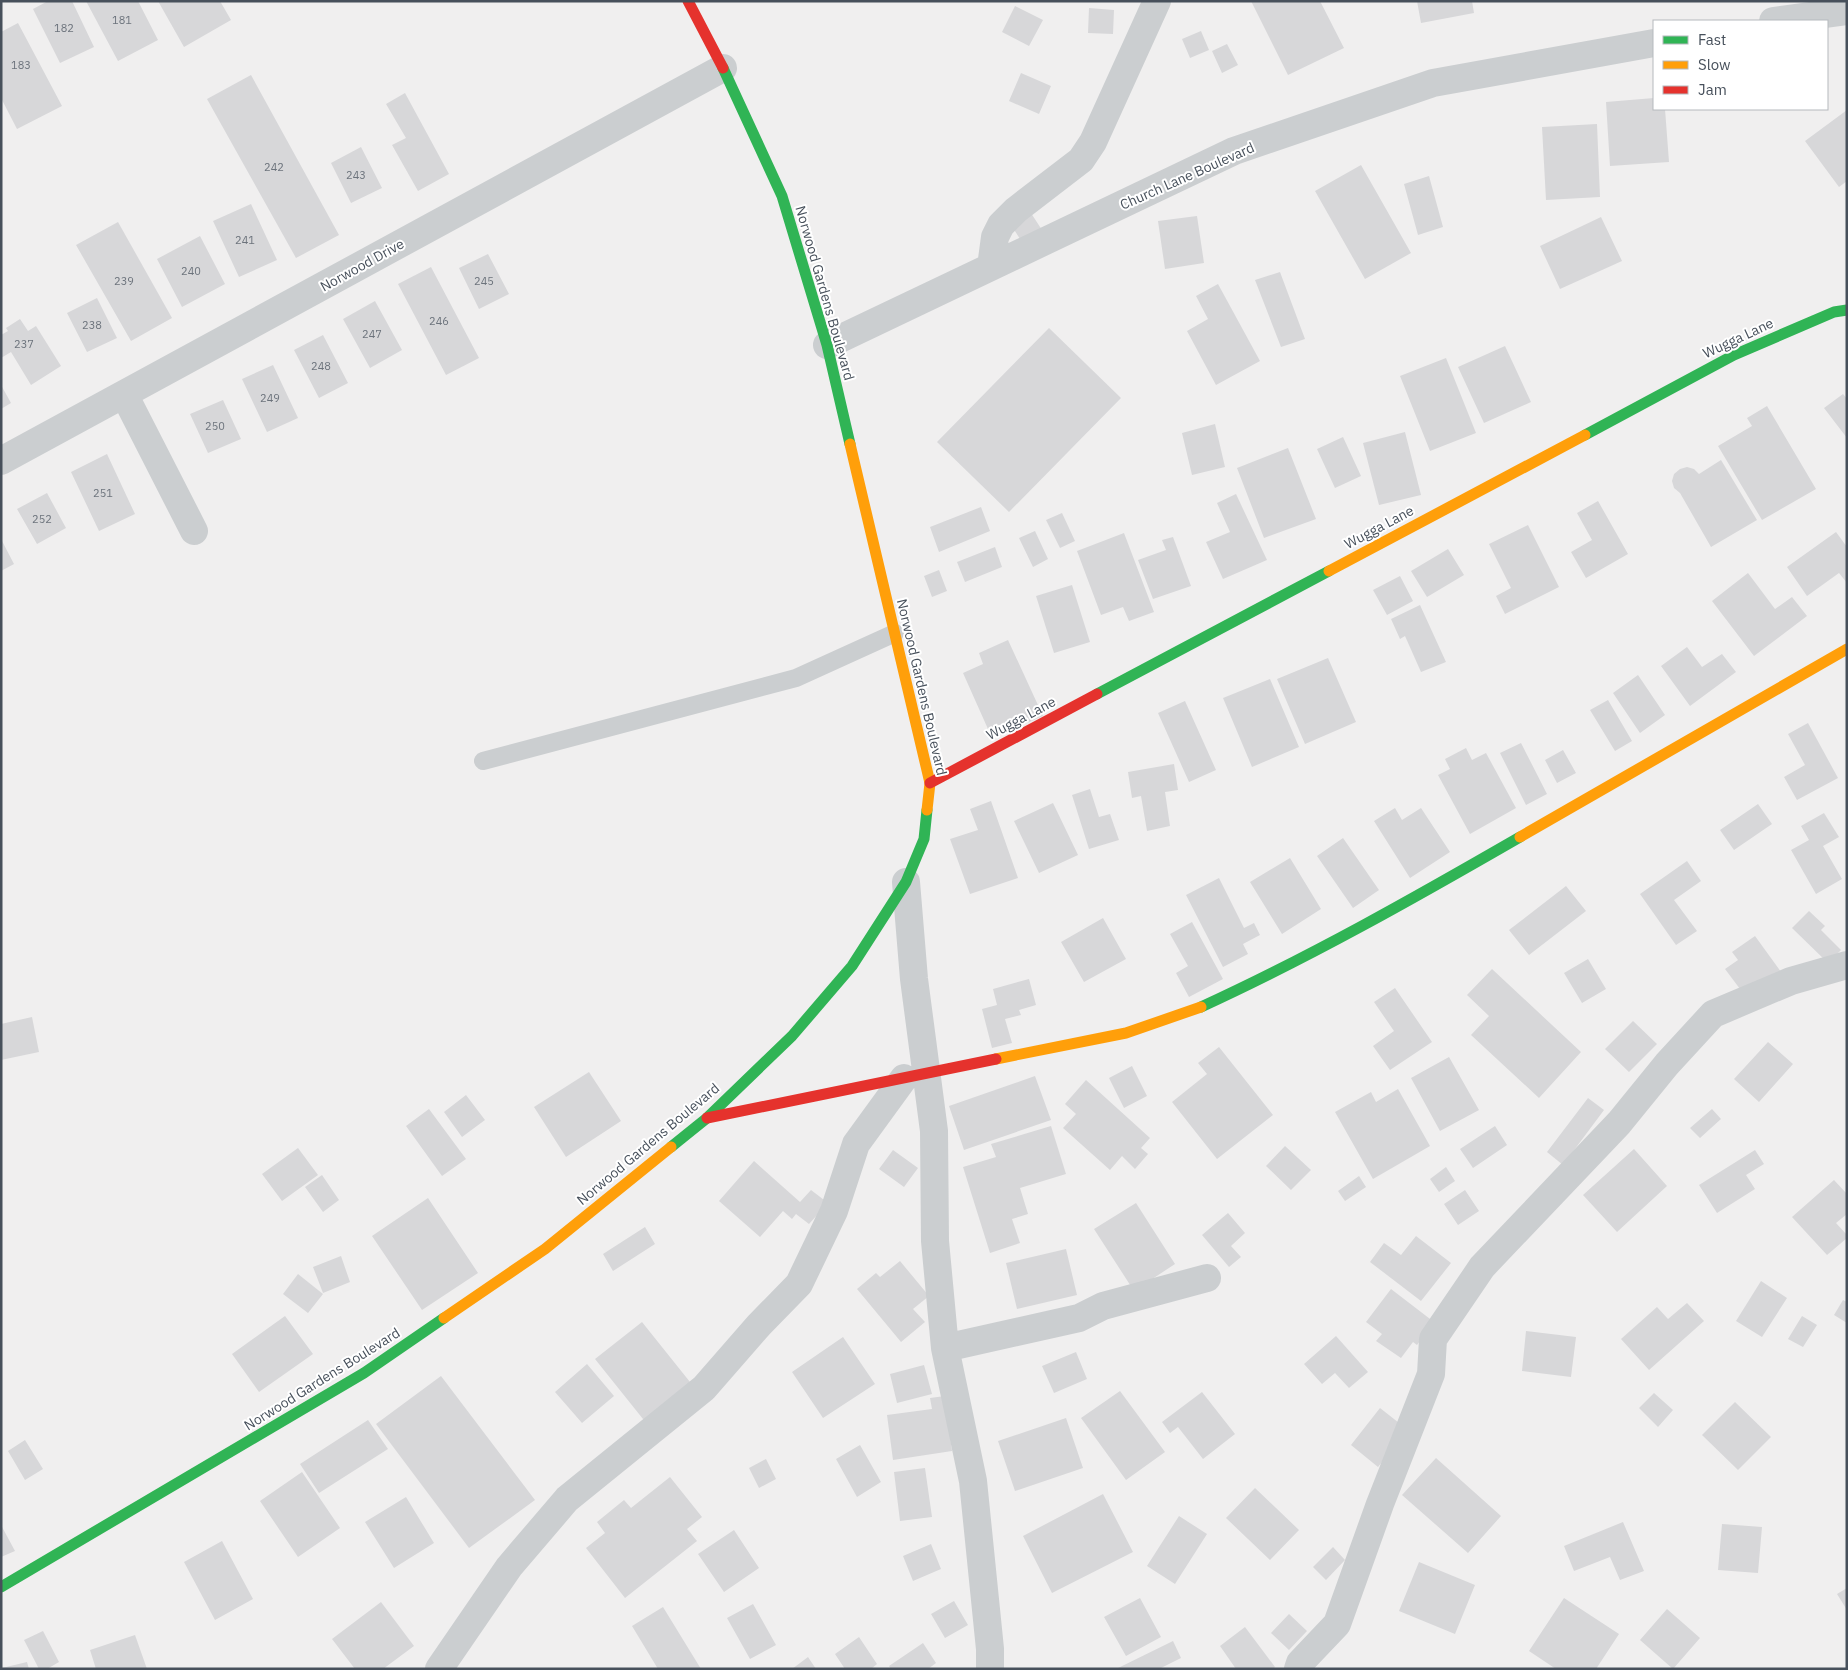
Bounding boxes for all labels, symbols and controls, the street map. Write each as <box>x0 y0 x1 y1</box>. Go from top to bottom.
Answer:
house number: 181 <box>112 13 132 27</box>
legend <box>1653 20 1828 110</box>
house number: 182 <box>54 21 74 35</box>
text: Fast <box>1698 30 1726 49</box>
text: Slow <box>1698 55 1731 74</box>
house number: 183 <box>11 58 31 72</box>
text: Jam <box>1698 80 1727 99</box>
street label: Church Lane Boulevard <box>1117 138 1257 214</box>
house number: 242 <box>264 160 284 174</box>
house number: 243 <box>346 168 366 182</box>
street label: Norwood Gardens Boulevard <box>791 204 859 382</box>
house number: 241 <box>235 233 255 247</box>
street label: Norwood Drive <box>317 234 407 295</box>
house number: 240 <box>181 264 201 278</box>
house number: 239 <box>114 274 134 288</box>
house number: 245 <box>474 274 494 288</box>
house number: 246 <box>429 314 449 328</box>
street label: Wugga Lane <box>1700 314 1777 362</box>
house number: 238 <box>82 318 102 332</box>
house number: 247 <box>362 327 382 341</box>
house number: 237 <box>14 337 34 351</box>
house number: 248 <box>311 359 331 373</box>
house number: 249 <box>260 391 280 405</box>
house number: 250 <box>205 419 225 433</box>
house number: 251 <box>93 486 113 500</box>
street label: Wugga Lane <box>1341 501 1417 553</box>
house number: 252 <box>32 512 52 526</box>
street label: Norwood Gardens Boulevard <box>893 597 951 777</box>
street label: Wugga Lane <box>983 692 1059 744</box>
street label: Norwood Gardens Boulevard <box>573 1079 723 1209</box>
street label: Norwood Gardens Boulevard <box>241 1324 403 1434</box>

